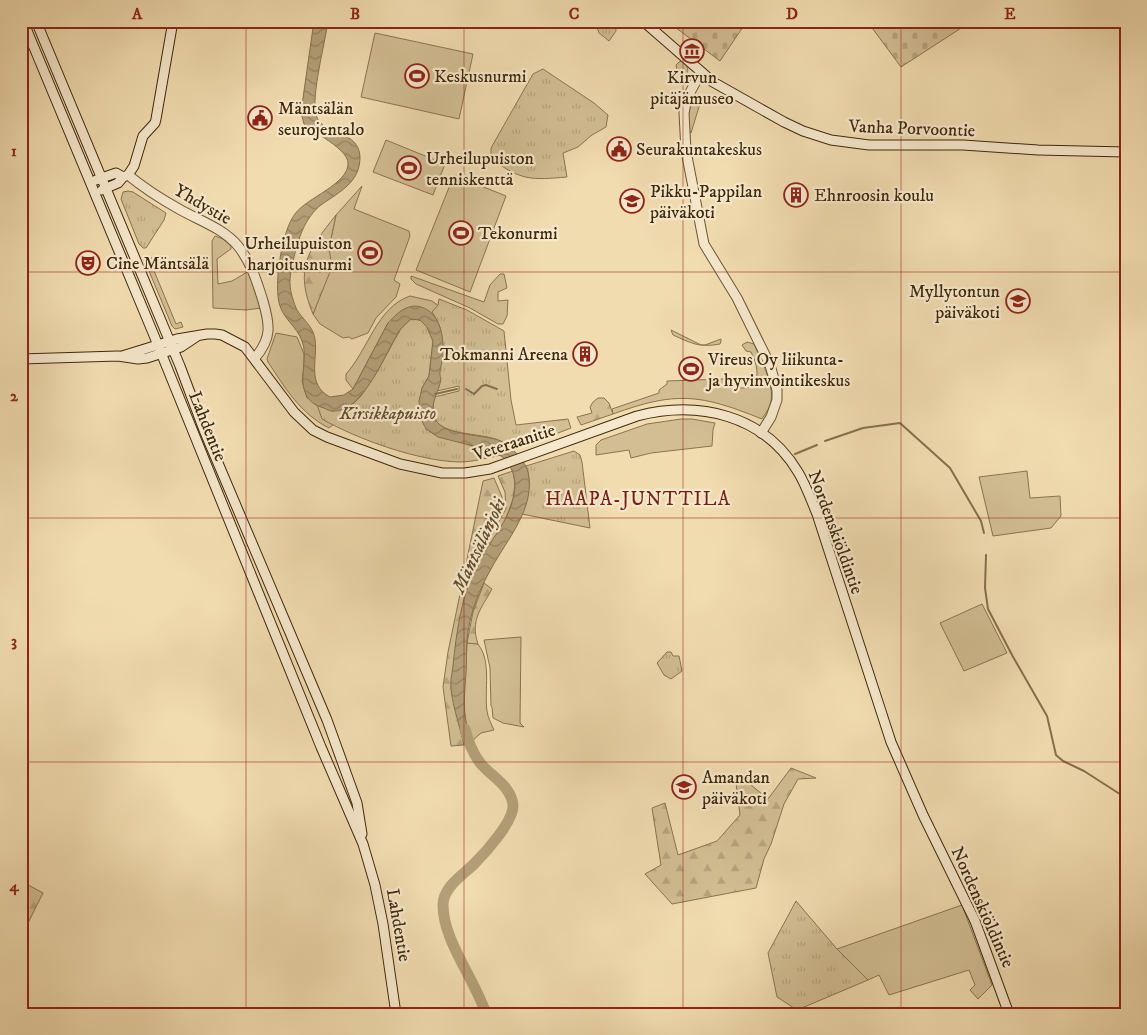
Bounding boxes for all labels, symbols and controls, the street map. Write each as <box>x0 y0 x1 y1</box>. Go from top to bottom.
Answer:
text: A <box>131 4 143 24</box>
text: B <box>350 4 360 24</box>
text: C <box>569 4 579 24</box>
text: D <box>786 4 798 24</box>
text: E <box>1004 4 1016 24</box>
museum icon: Kirvun pitäjämuseo <box>679 38 705 64</box>
sports icon: Keskusnurmi <box>404 63 430 89</box>
place label: Keskusnurmi <box>434 66 526 88</box>
place label: Kirvun pitäjämuseo <box>649 67 734 110</box>
place label: Mäntsälän seurojentalo <box>278 98 364 141</box>
public building icon: Mäntsälän seurojentalo <box>247 105 273 131</box>
street label: Vanha Porvoontie <box>847 116 976 142</box>
public building icon: Seurakuntakeskus <box>606 136 632 162</box>
place label: Seurakuntakeskus <box>636 139 762 161</box>
text: 1 <box>11 141 17 161</box>
place label: Urheilupuiston tenniskenttä <box>426 148 534 191</box>
sports icon: Urheilupuiston tenniskenttä <box>396 155 422 181</box>
street label: Yhdystie <box>170 180 235 230</box>
place label: Pikku-Pappilan päiväkoti <box>649 181 763 224</box>
building icon: Ehnroosin koulu <box>783 182 809 208</box>
place label: Ehnroosin koulu <box>814 185 934 207</box>
school or university icon: Pikku-Pappilan päiväkoti <box>619 188 645 214</box>
sports icon: Tekonurmi <box>448 220 474 246</box>
place label: Tekonurmi <box>478 223 558 245</box>
place label: Urheilupuiston harjoitusnurmi <box>244 233 353 276</box>
sports icon: Urheilupuiston harjoitusnurmi <box>357 240 383 266</box>
theatre icon: Cine Mäntsälä <box>75 250 101 276</box>
place label: Cine Mäntsälä <box>106 253 209 275</box>
place label: Myllytontun päiväkoti <box>909 281 1001 324</box>
school or university icon: Myllytontun päiväkoti <box>1005 288 1031 314</box>
building icon: Tokmanni Areena <box>572 341 598 367</box>
place label: Tokmanni Areena <box>440 344 568 366</box>
place label: Vireus Oy liikunta- ja hyvinvointikeskus <box>705 349 850 392</box>
sports icon: Vireus Oy liikunta- ja hyvinvointikeskus <box>678 356 704 382</box>
text: 2 <box>10 386 19 406</box>
street label: Lahdentie <box>183 388 231 465</box>
park label: Kirsikkapuisto <box>339 403 436 425</box>
street label: Veteraanitie <box>470 419 558 467</box>
street label: Nordenskiöldintie <box>802 467 868 597</box>
district label: HAAPA-JUNTTILA <box>545 488 731 511</box>
water label: Mäntsälänjoki <box>447 494 512 599</box>
text: 3 <box>11 631 17 651</box>
place label: Amandan päiväkoti <box>701 767 771 810</box>
school or university icon: Amandan päiväkoti <box>671 774 697 800</box>
street label: Nordenskiöldintie <box>946 844 1019 971</box>
text: 4 <box>8 876 19 896</box>
street label: Lahdentie <box>381 887 415 963</box>

